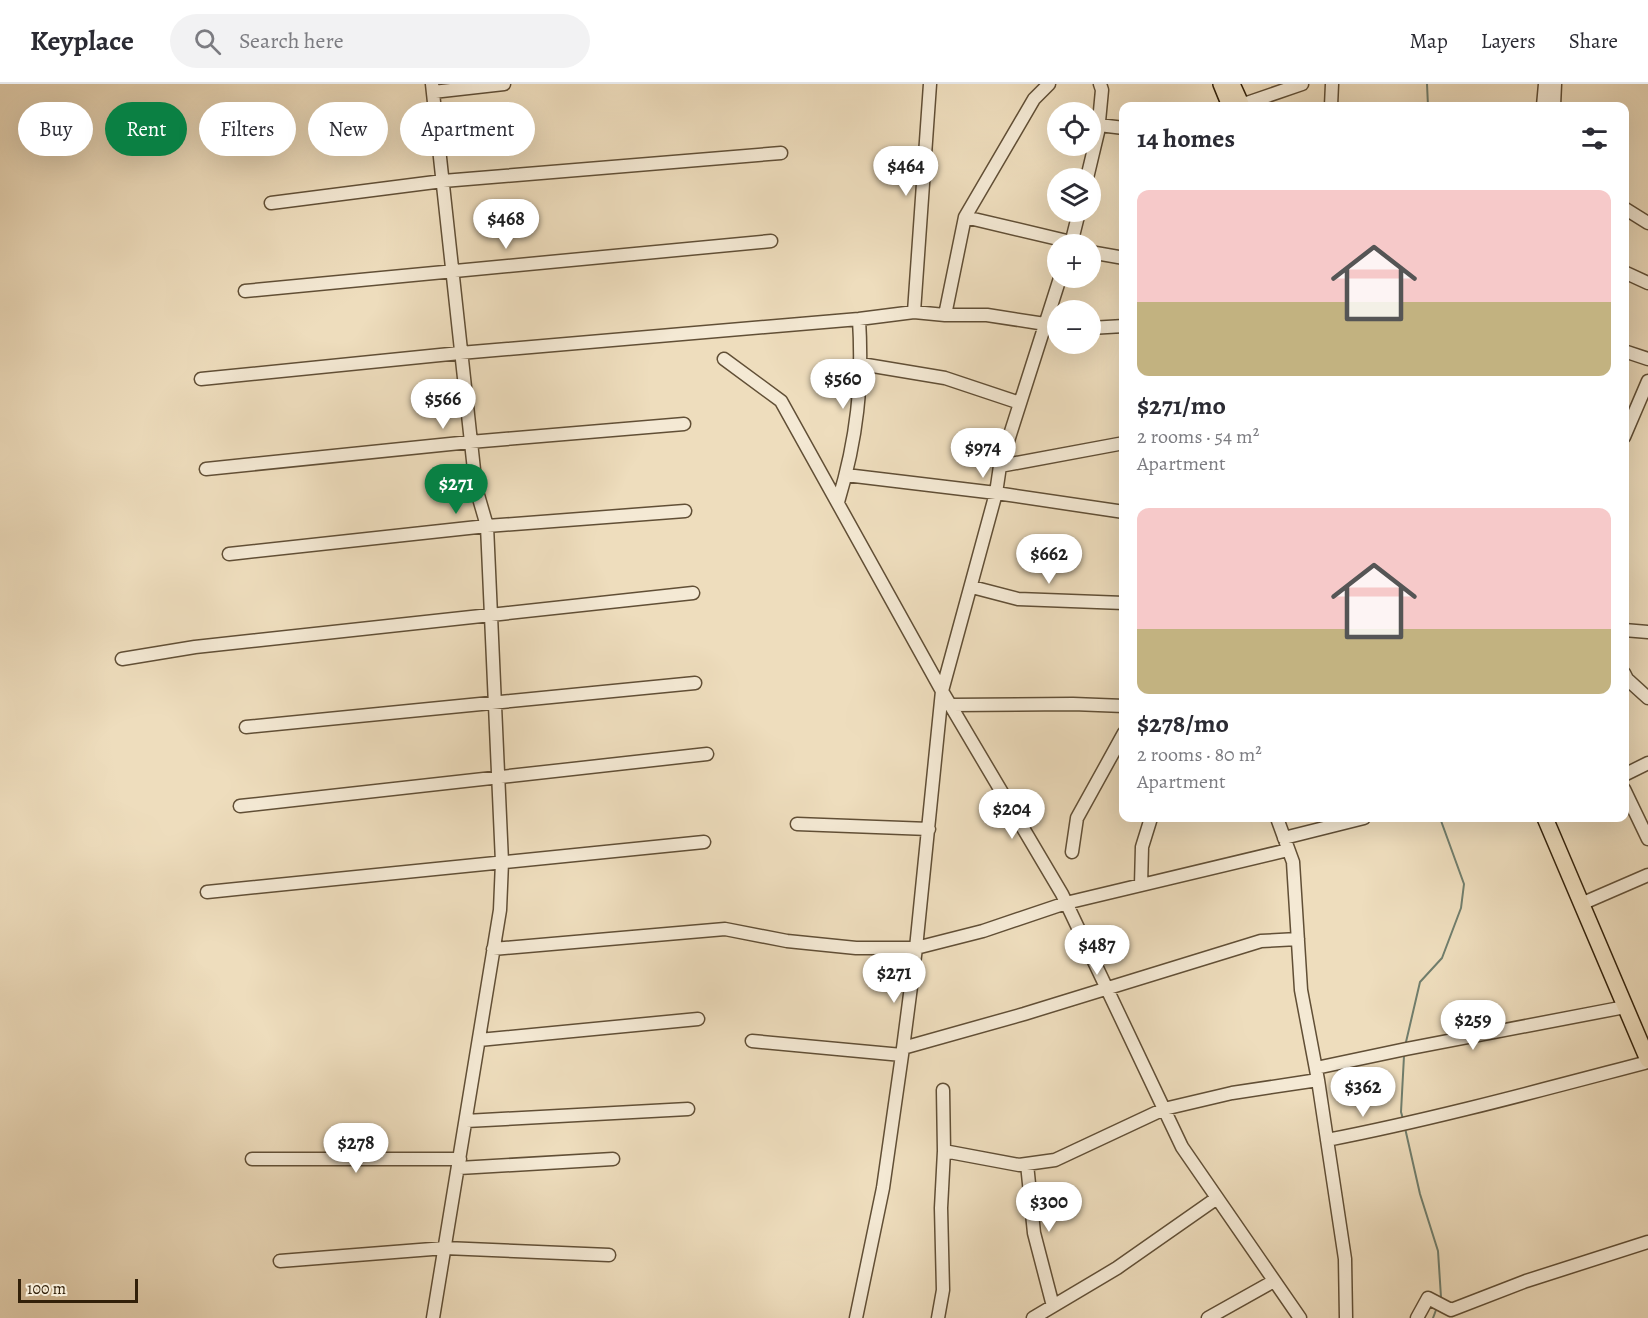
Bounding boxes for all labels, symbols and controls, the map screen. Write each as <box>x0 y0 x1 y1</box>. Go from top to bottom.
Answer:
search box <box>170 14 590 68</box>
text: Keyplace <box>30 22 134 60</box>
icon: search <box>191 25 224 58</box>
text: Search here <box>239 26 344 56</box>
text: Map <box>1409 27 1448 55</box>
text: Layers <box>1481 27 1536 55</box>
text: Share <box>1569 27 1618 55</box>
chip: Buy <box>18 102 93 156</box>
chip: Rent <box>105 102 187 156</box>
chip: Filters <box>199 102 296 156</box>
chip: New <box>308 102 388 156</box>
chip: Apartment <box>400 102 535 156</box>
map controls <box>1047 102 1101 354</box>
button: locate <box>1047 102 1101 156</box>
text: 14 homes <box>1137 121 1235 156</box>
icon: filters <box>1578 122 1611 155</box>
pin: $464 <box>870 146 942 197</box>
text: $464 <box>887 152 925 179</box>
button: layers <box>1047 168 1101 222</box>
pin: $468 <box>470 199 542 250</box>
text: $468 <box>487 205 525 232</box>
icon: home <box>1320 229 1428 337</box>
button: + <box>1047 234 1101 288</box>
button: − <box>1047 300 1101 354</box>
pin: $560 <box>807 359 879 410</box>
text: $560 <box>824 365 862 392</box>
pin: $566 <box>407 379 479 430</box>
text: $566 <box>425 385 461 412</box>
text: $271/mo <box>1137 388 1226 423</box>
text: 2 rooms · 54 m² <box>1137 423 1259 450</box>
pin: $974 <box>947 428 1019 479</box>
text: $974 <box>965 434 1001 461</box>
text: Apartment <box>1137 450 1226 477</box>
pin: $271 <box>420 464 492 515</box>
text: $271 <box>439 470 473 497</box>
pin: $662 <box>1013 534 1085 585</box>
text: $662 <box>1030 540 1068 567</box>
icon: home <box>1320 547 1428 655</box>
text: $278/mo <box>1137 706 1229 741</box>
text: 2 rooms · 80 m² <box>1137 741 1262 768</box>
text: Apartment <box>1137 768 1226 795</box>
pin: $204 <box>976 789 1048 840</box>
text: $204 <box>993 795 1031 822</box>
pin: $487 <box>1061 925 1133 976</box>
text: $487 <box>1079 931 1115 958</box>
pin: $271 <box>858 953 930 1004</box>
text: $271 <box>877 959 911 986</box>
pin: $259 <box>1437 1000 1509 1051</box>
text: $259 <box>1455 1006 1491 1033</box>
pin: $362 <box>1327 1067 1399 1118</box>
text: $362 <box>1345 1073 1381 1100</box>
pin: $278 <box>320 1123 392 1174</box>
text: $278 <box>337 1129 375 1156</box>
pin: $300 <box>1013 1182 1085 1233</box>
text: $300 <box>1030 1188 1068 1215</box>
scale bar <box>18 1276 138 1304</box>
text: 100 m <box>27 1278 66 1300</box>

